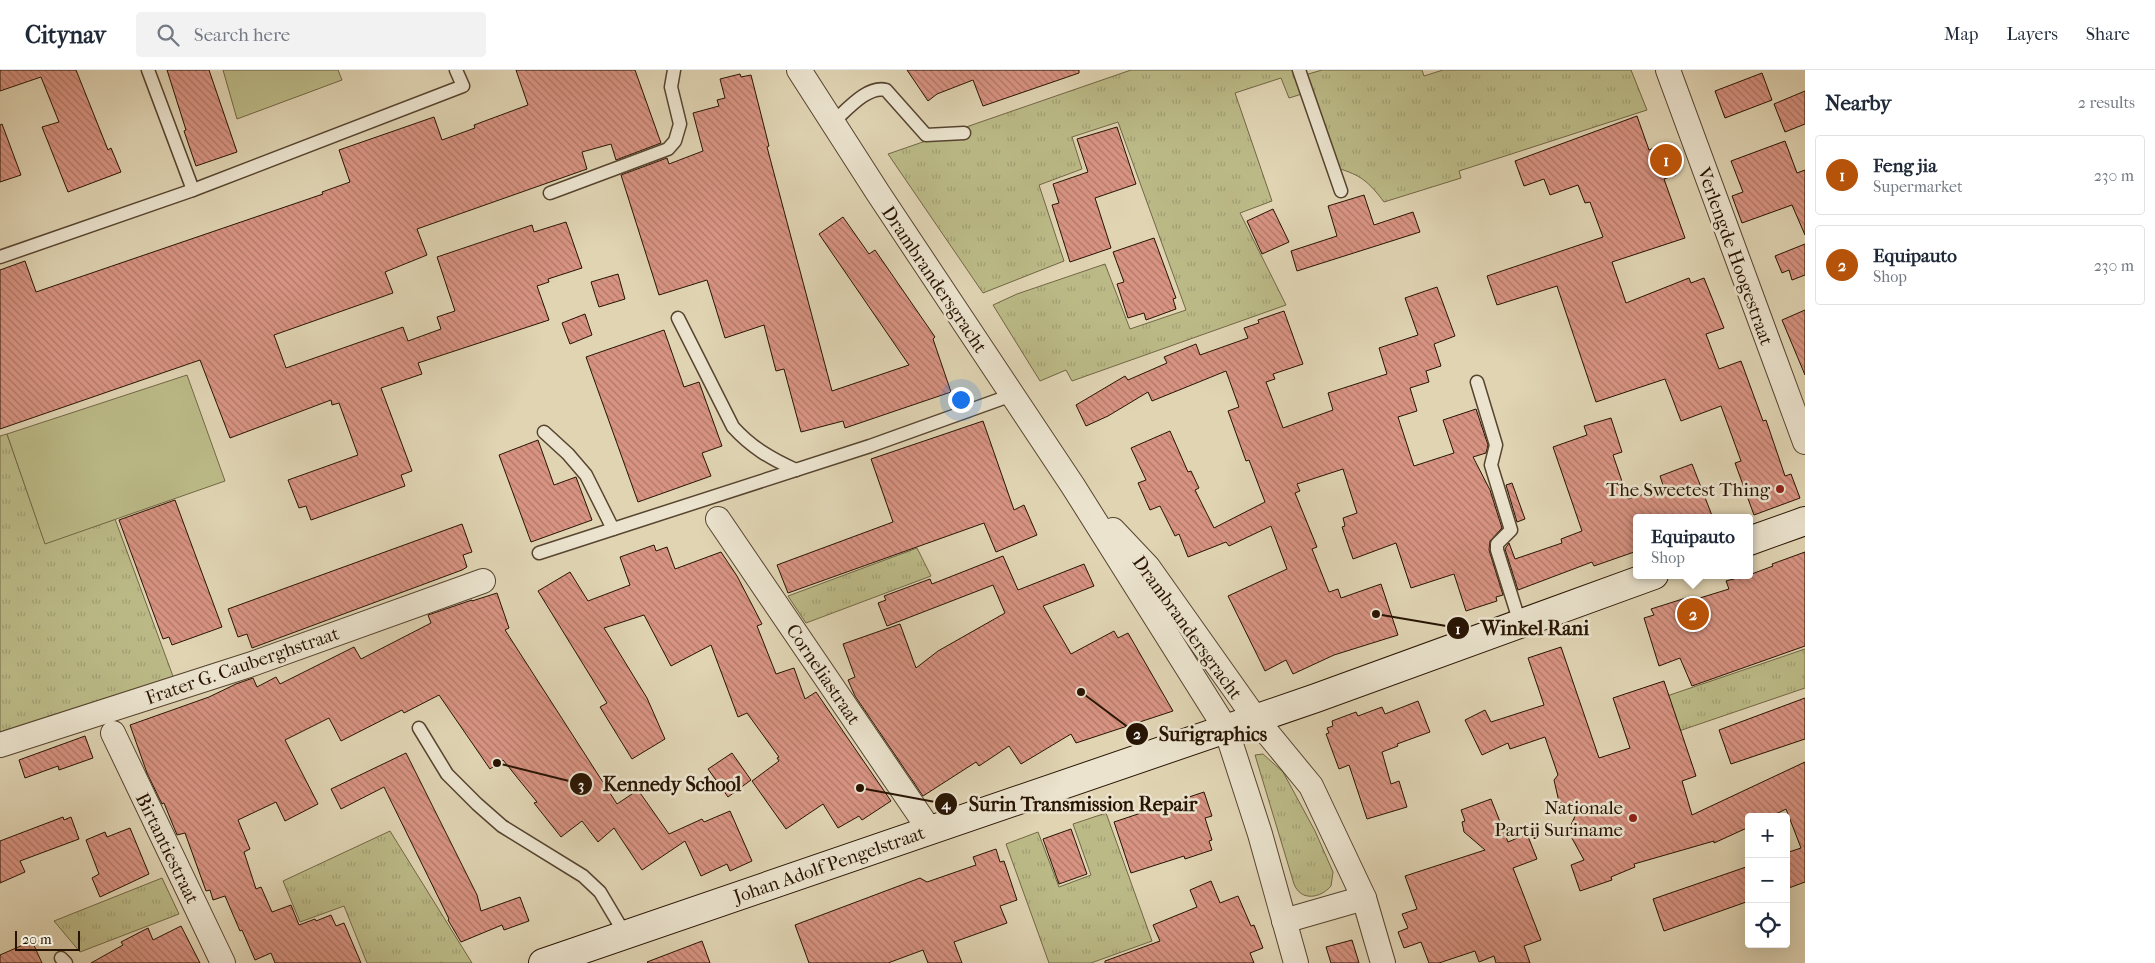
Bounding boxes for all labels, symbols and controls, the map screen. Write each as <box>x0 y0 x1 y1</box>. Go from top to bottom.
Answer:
search box <box>136 12 486 57</box>
text: Citynav <box>25 21 106 49</box>
icon: search <box>154 21 182 49</box>
text: Search here <box>194 24 290 46</box>
text: Map <box>1944 24 1978 45</box>
text: Layers <box>2006 24 2058 45</box>
text: Share <box>2086 24 2130 45</box>
text: Nearby <box>1825 91 1891 115</box>
text: 2 results <box>2078 93 2135 112</box>
pin: 1 <box>1650 141 1682 179</box>
text: Feng jia <box>1873 155 1937 177</box>
street label: Verlengde Hoogestraat <box>1692 163 1778 349</box>
text: 1 <box>1839 166 1845 185</box>
text: 230 m <box>2094 166 2134 185</box>
text: Supermarket <box>1873 177 1963 196</box>
street label: Drambrandersgracht <box>877 202 992 357</box>
text: Equipauto <box>1873 245 1957 267</box>
text: 2 <box>1838 256 1846 275</box>
text: 230 m <box>2094 256 2134 275</box>
text: Shop <box>1873 267 1907 286</box>
your location <box>948 387 974 413</box>
place label: The Sweetest Thing <box>1606 479 1771 501</box>
marker: The Sweetest Thing <box>1774 483 1786 495</box>
popup <box>1633 514 1753 579</box>
text: Equipauto <box>1651 526 1735 548</box>
text: Shop <box>1651 548 1685 567</box>
street label: Drambrandersgracht <box>1128 551 1247 704</box>
pin: 2 <box>1677 595 1709 633</box>
callout: Winkel Rani <box>1445 611 1599 646</box>
text: Winkel Rani <box>1480 617 1590 640</box>
street label: Corneliastraat <box>781 620 865 729</box>
text: 1 <box>1455 620 1461 638</box>
street label: Frater G. Cauberghstraat <box>143 622 342 709</box>
callout: Surigraphics <box>1124 717 1278 752</box>
text: Surigraphics <box>1159 723 1268 746</box>
text: 2 <box>1133 725 1141 743</box>
callout: Kennedy School <box>568 767 752 802</box>
text: Kennedy School <box>603 773 742 796</box>
text: 3 <box>578 776 584 794</box>
callout: Surin Transmission Repair <box>934 787 1207 822</box>
street label: Birtantiestraat <box>131 789 203 908</box>
text: Surin Transmission Repair <box>969 793 1198 816</box>
text: 4 <box>941 795 952 813</box>
place label: Nationale Partij Suriname <box>1494 797 1623 841</box>
marker: Nationale Partij Suriname <box>1627 812 1639 824</box>
map controls <box>1745 813 1790 948</box>
button: + <box>1745 813 1790 858</box>
street label: Johan Adolf Pengelstraat <box>729 822 928 909</box>
button: − <box>1745 858 1790 903</box>
button: locate <box>1745 903 1790 948</box>
scale bar <box>15 928 80 951</box>
text: 20 m <box>22 931 52 948</box>

